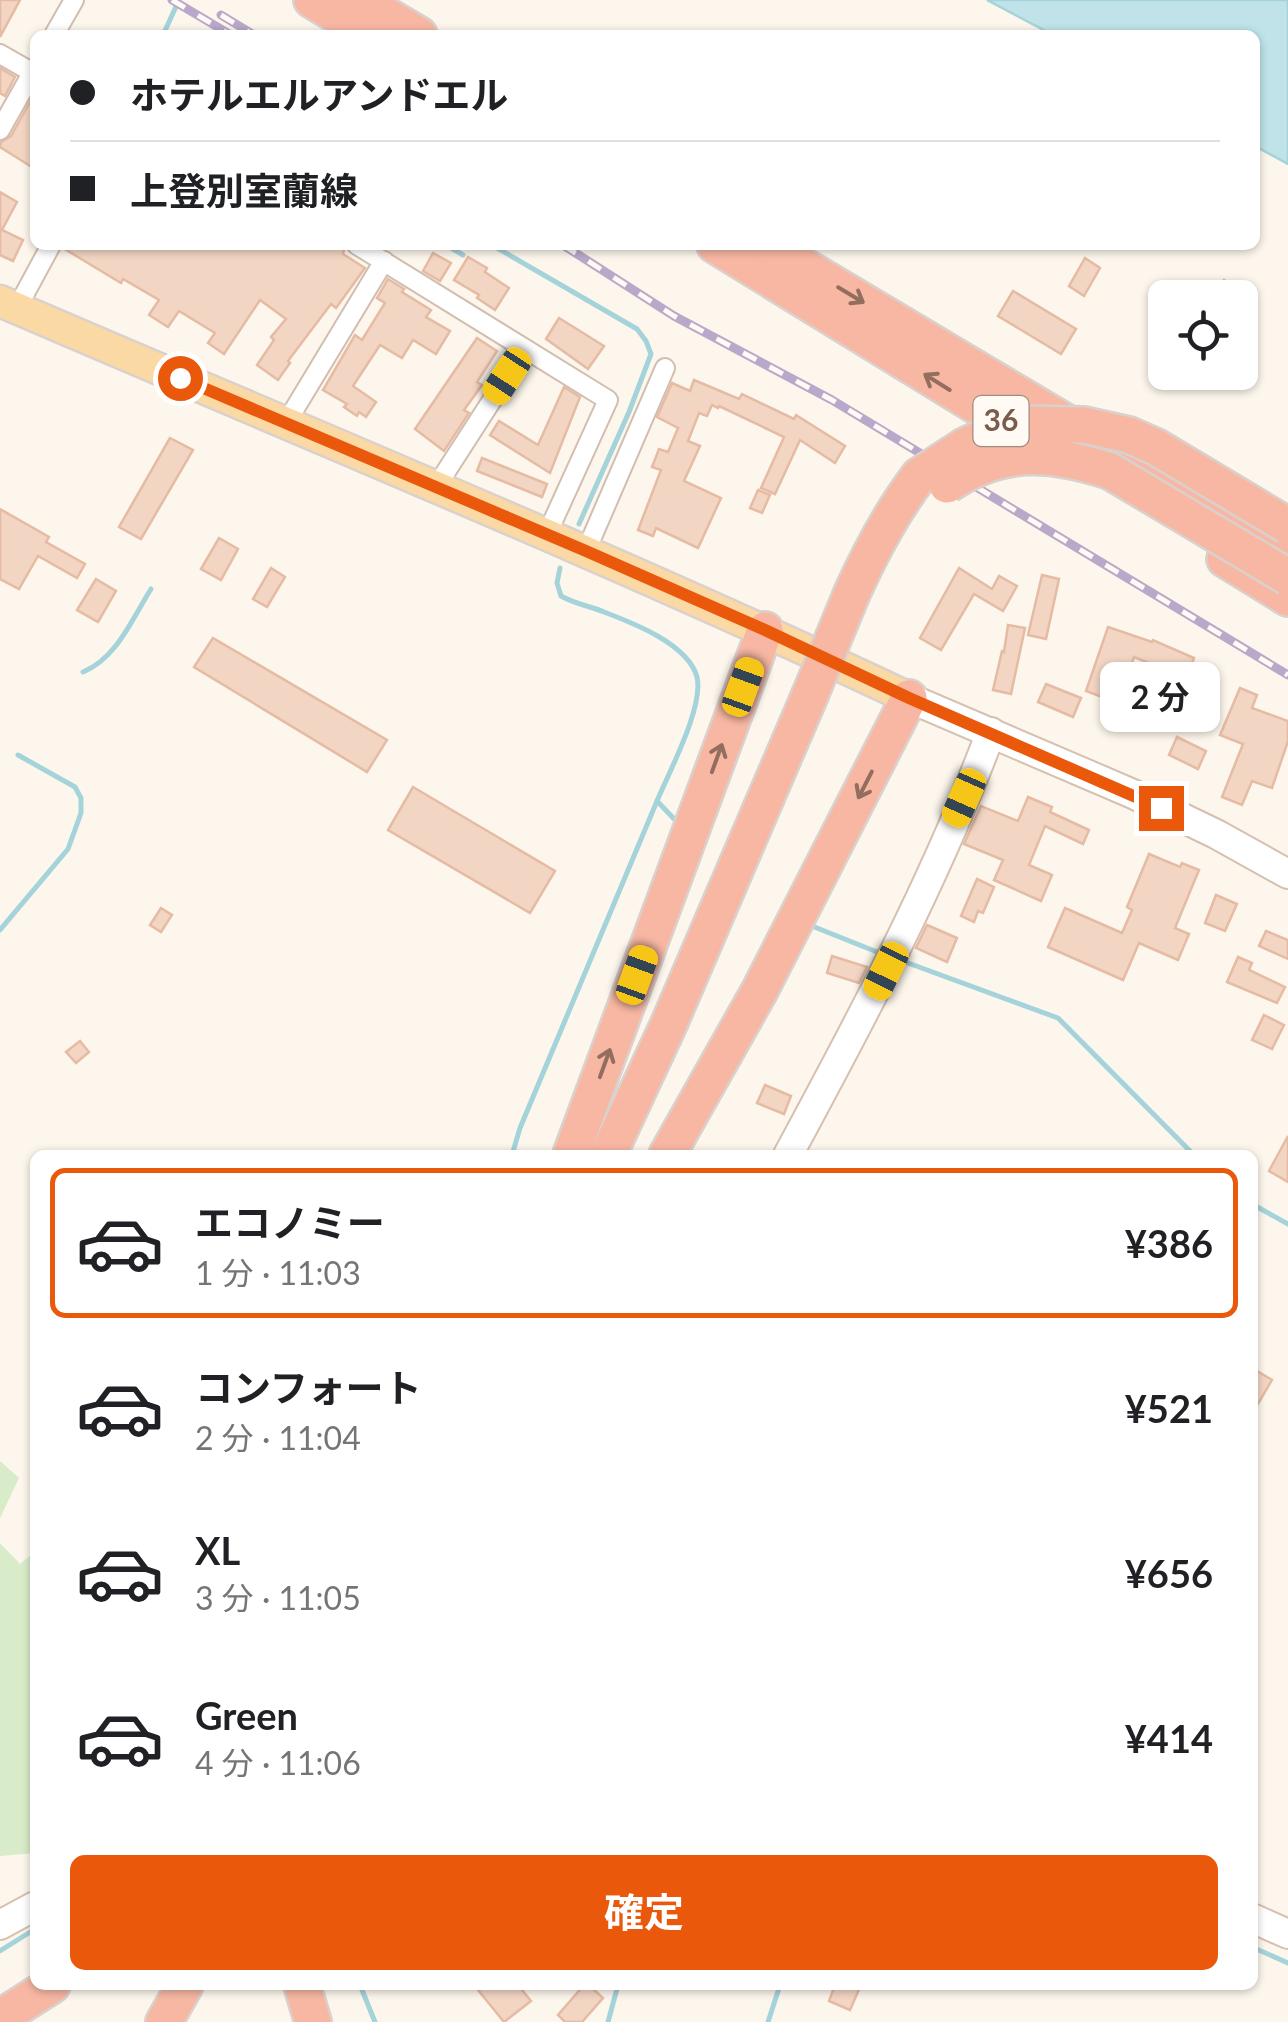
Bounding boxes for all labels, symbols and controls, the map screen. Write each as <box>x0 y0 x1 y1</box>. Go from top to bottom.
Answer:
text: ホテルエルアンドエル <box>130 71 508 117</box>
text: 上登別室蘭線 <box>130 167 358 213</box>
map controls <box>1148 280 1258 390</box>
button: locate <box>1148 280 1258 390</box>
one-way arrow <box>836 285 865 305</box>
car <box>478 343 536 409</box>
route start <box>158 356 203 401</box>
one-way arrow <box>923 371 952 392</box>
road number: 36 <box>974 396 1028 446</box>
car <box>719 654 767 720</box>
callout: 2 分 <box>1101 663 1221 733</box>
text: 2 分 <box>1131 677 1189 716</box>
one-way arrow <box>709 744 727 775</box>
car <box>938 764 990 832</box>
one-way arrow <box>855 770 874 800</box>
route end <box>1139 786 1184 831</box>
car <box>859 937 913 1005</box>
car <box>613 942 661 1008</box>
one-way arrow <box>597 1049 615 1080</box>
icon: car <box>75 1198 165 1288</box>
text: エコノミー <box>195 1199 385 1245</box>
text: ¥386 <box>1125 1220 1213 1266</box>
text: 1 分 · 11:03 <box>195 1253 361 1292</box>
icon: car <box>75 1363 165 1453</box>
text: コンフォート <box>195 1364 422 1410</box>
text: ¥521 <box>1125 1385 1213 1431</box>
text: 2 分 · 11:04 <box>195 1418 361 1457</box>
text: XL <box>195 1527 240 1573</box>
icon: car <box>75 1528 165 1618</box>
text: ¥656 <box>1125 1550 1213 1596</box>
text: 3 分 · 11:05 <box>195 1578 361 1617</box>
text: Green <box>195 1692 298 1738</box>
icon: car <box>75 1693 165 1783</box>
text: ¥414 <box>1125 1715 1213 1761</box>
text: 4 分 · 11:06 <box>195 1743 361 1782</box>
button: 確定 <box>70 1855 1218 1970</box>

